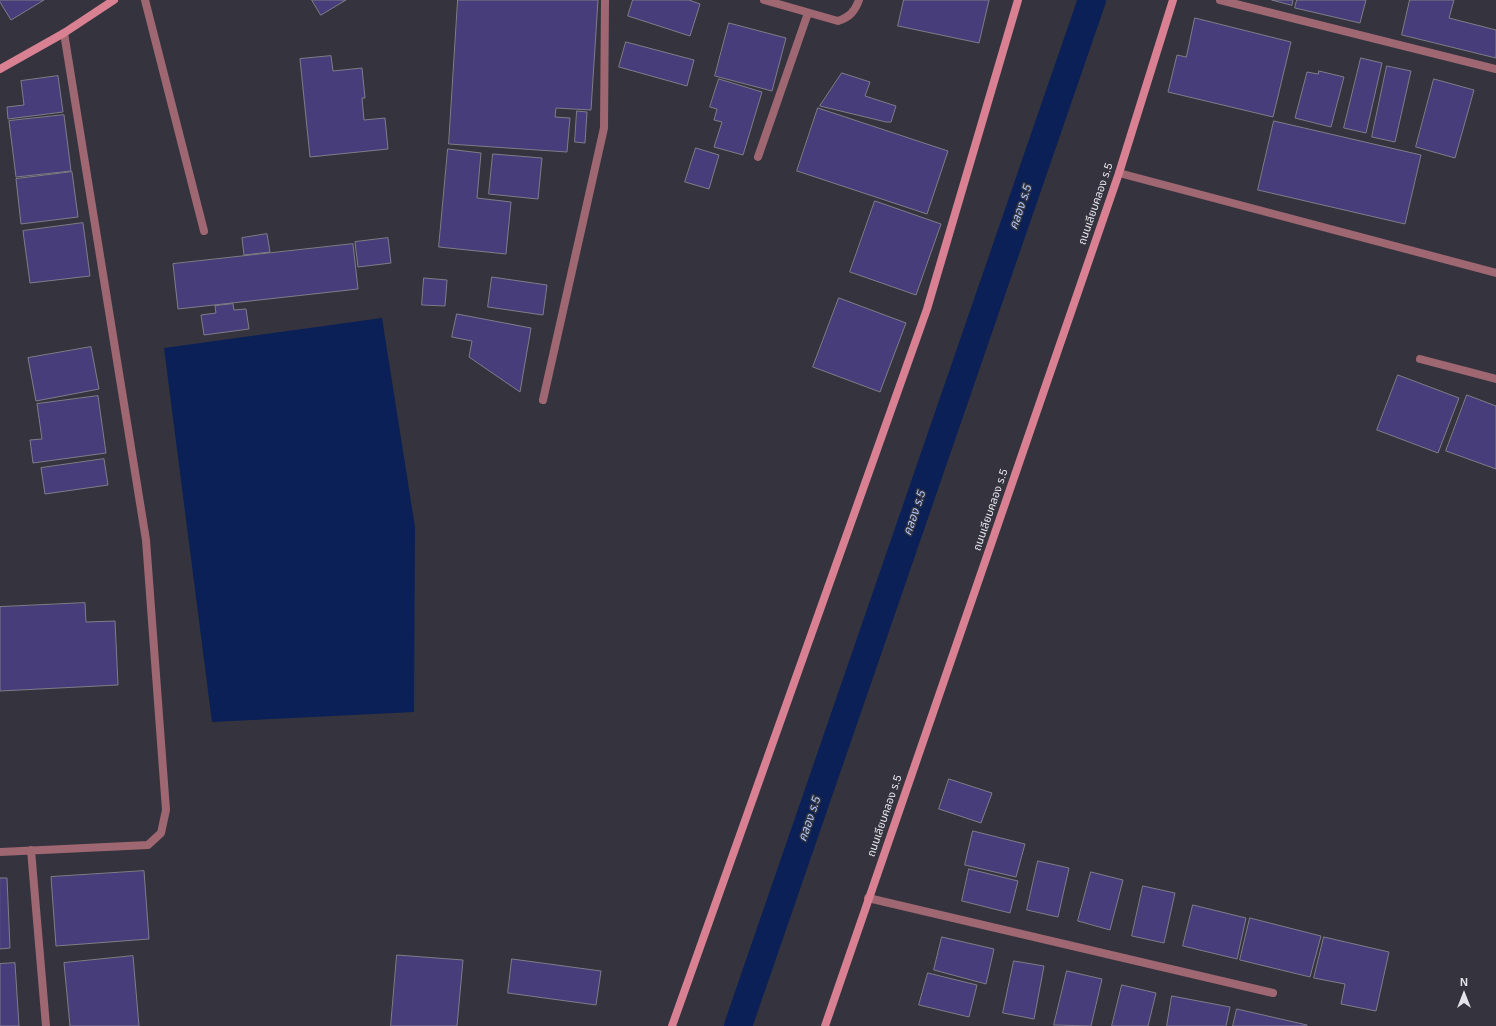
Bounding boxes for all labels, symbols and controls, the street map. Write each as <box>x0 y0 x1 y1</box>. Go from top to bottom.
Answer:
street label: ถนนเลียบคลอง ร.5 <box>1076 161 1116 247</box>
water label: คลอง ร.5 <box>1007 183 1035 231</box>
street label: ถนนเลียบคลอง ร.5 <box>971 467 1011 553</box>
water label: คลอง ร.5 <box>901 489 929 537</box>
street label: ถนนเลียบคลอง ร.5 <box>865 773 905 859</box>
water label: คลอง ร.5 <box>796 795 824 843</box>
north arrow <box>1444 974 1484 1014</box>
text: N <box>1460 976 1468 988</box>

